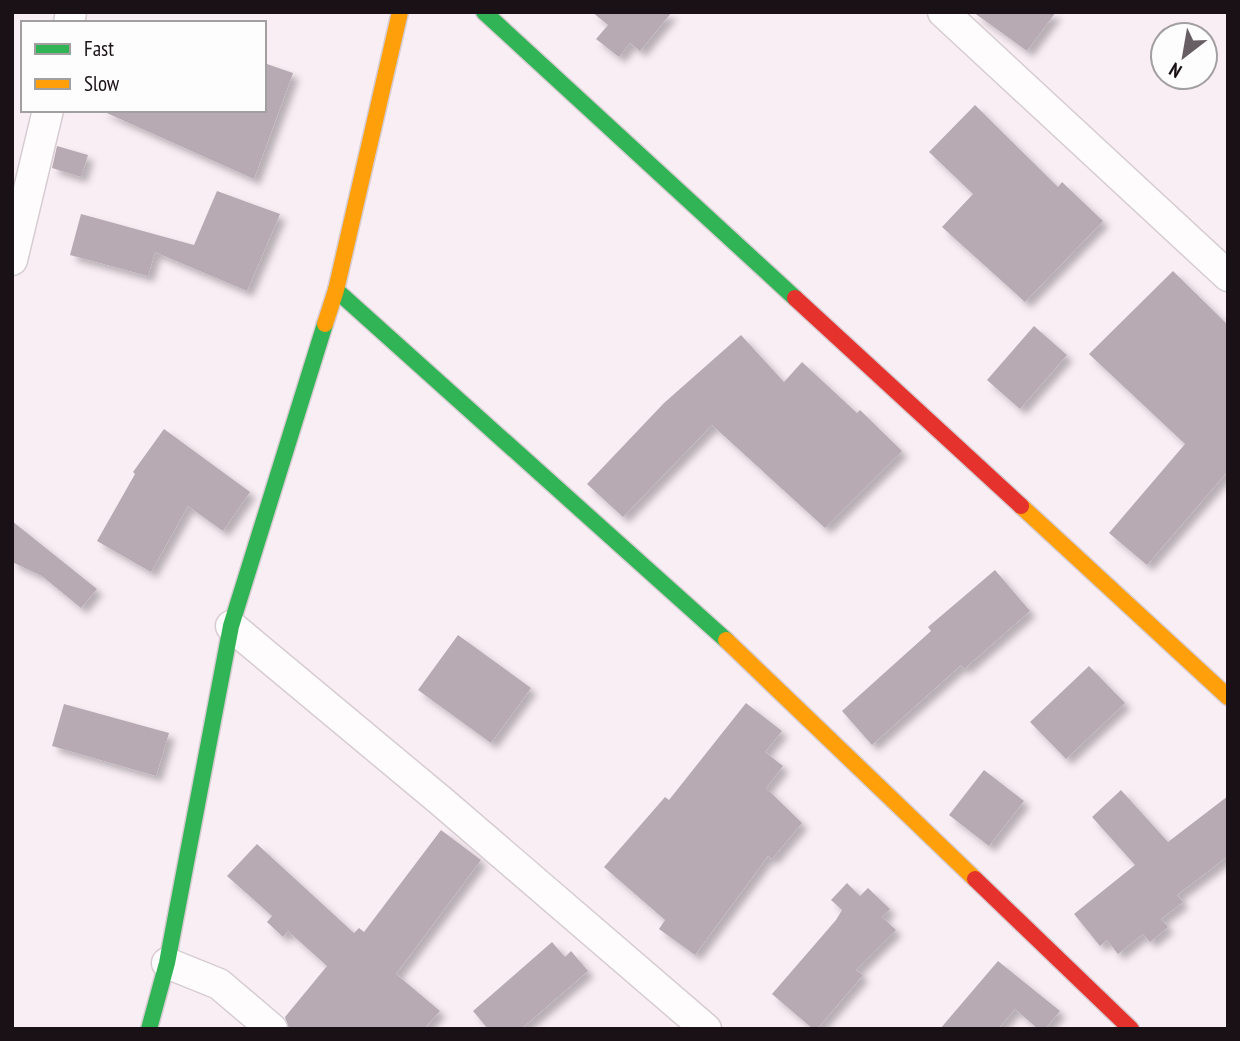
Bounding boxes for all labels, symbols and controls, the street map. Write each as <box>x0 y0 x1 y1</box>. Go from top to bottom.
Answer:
legend <box>21 21 266 112</box>
north arrow <box>1149 21 1219 91</box>
text: Fast <box>84 35 114 62</box>
text: N <box>1165 58 1186 84</box>
text: Slow <box>84 70 120 97</box>

